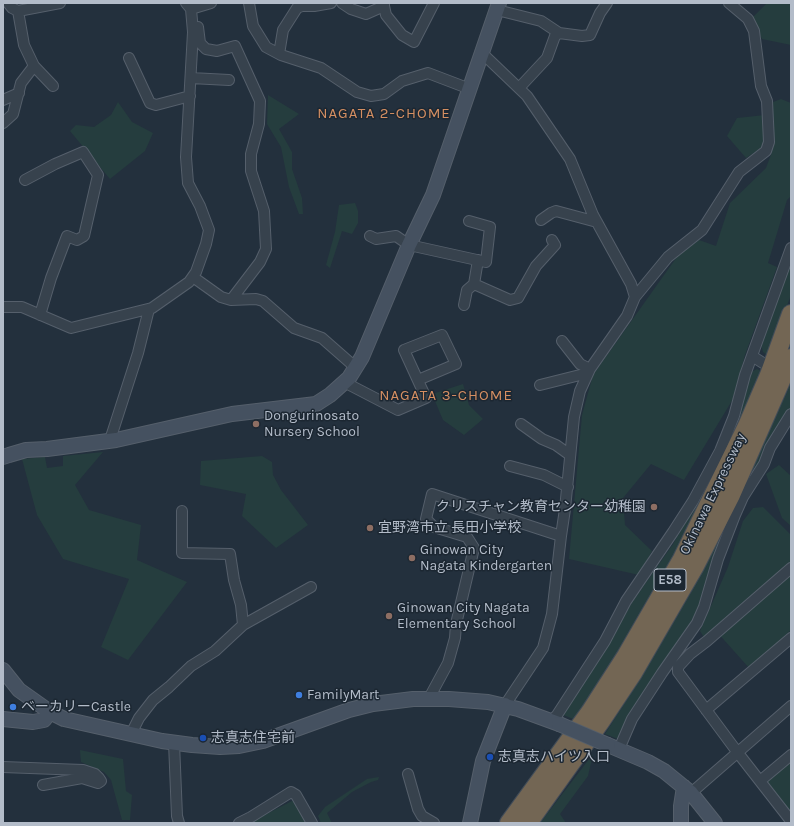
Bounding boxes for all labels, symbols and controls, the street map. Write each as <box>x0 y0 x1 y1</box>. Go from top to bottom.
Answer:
district label: NAGATA 2-CHOME <box>317 105 451 123</box>
district label: NAGATA 3-CHOME <box>379 387 513 405</box>
place label: Dongurinosato Nursery School <box>264 408 360 440</box>
marker: Dongurinosato Nursery School <box>251 419 261 429</box>
street label: Okinawa Expressway <box>676 431 750 557</box>
place label: クリスチャン教育センター幼稚園 <box>436 499 646 515</box>
marker: クリスチャン教育センター幼稚園 <box>649 502 659 512</box>
place label: 宜野湾市立 長田小学校 <box>378 520 521 536</box>
marker: 宜野湾市立 長田小学校 <box>365 523 375 533</box>
place label: Ginowan City Nagata Kindergarten <box>420 542 552 574</box>
marker: Ginowan City Nagata Kindergarten <box>407 553 417 563</box>
road number: E58 <box>654 569 686 591</box>
place label: Ginowan City Nagata Elementary School <box>397 600 530 632</box>
marker: Ginowan City Nagata Elementary School <box>384 611 394 621</box>
place label: FamilyMart <box>307 687 379 703</box>
marker: FamilyMart <box>294 690 304 700</box>
place label: ベーカリーCastle <box>21 699 131 715</box>
marker: ベーカリーCastle <box>8 702 18 712</box>
place label: 志真志住宅前 <box>211 730 295 746</box>
marker: 志真志住宅前 <box>198 733 208 743</box>
place label: 志真志ハイツ入口 <box>498 749 610 765</box>
marker: 志真志ハイツ入口 <box>485 752 495 762</box>

